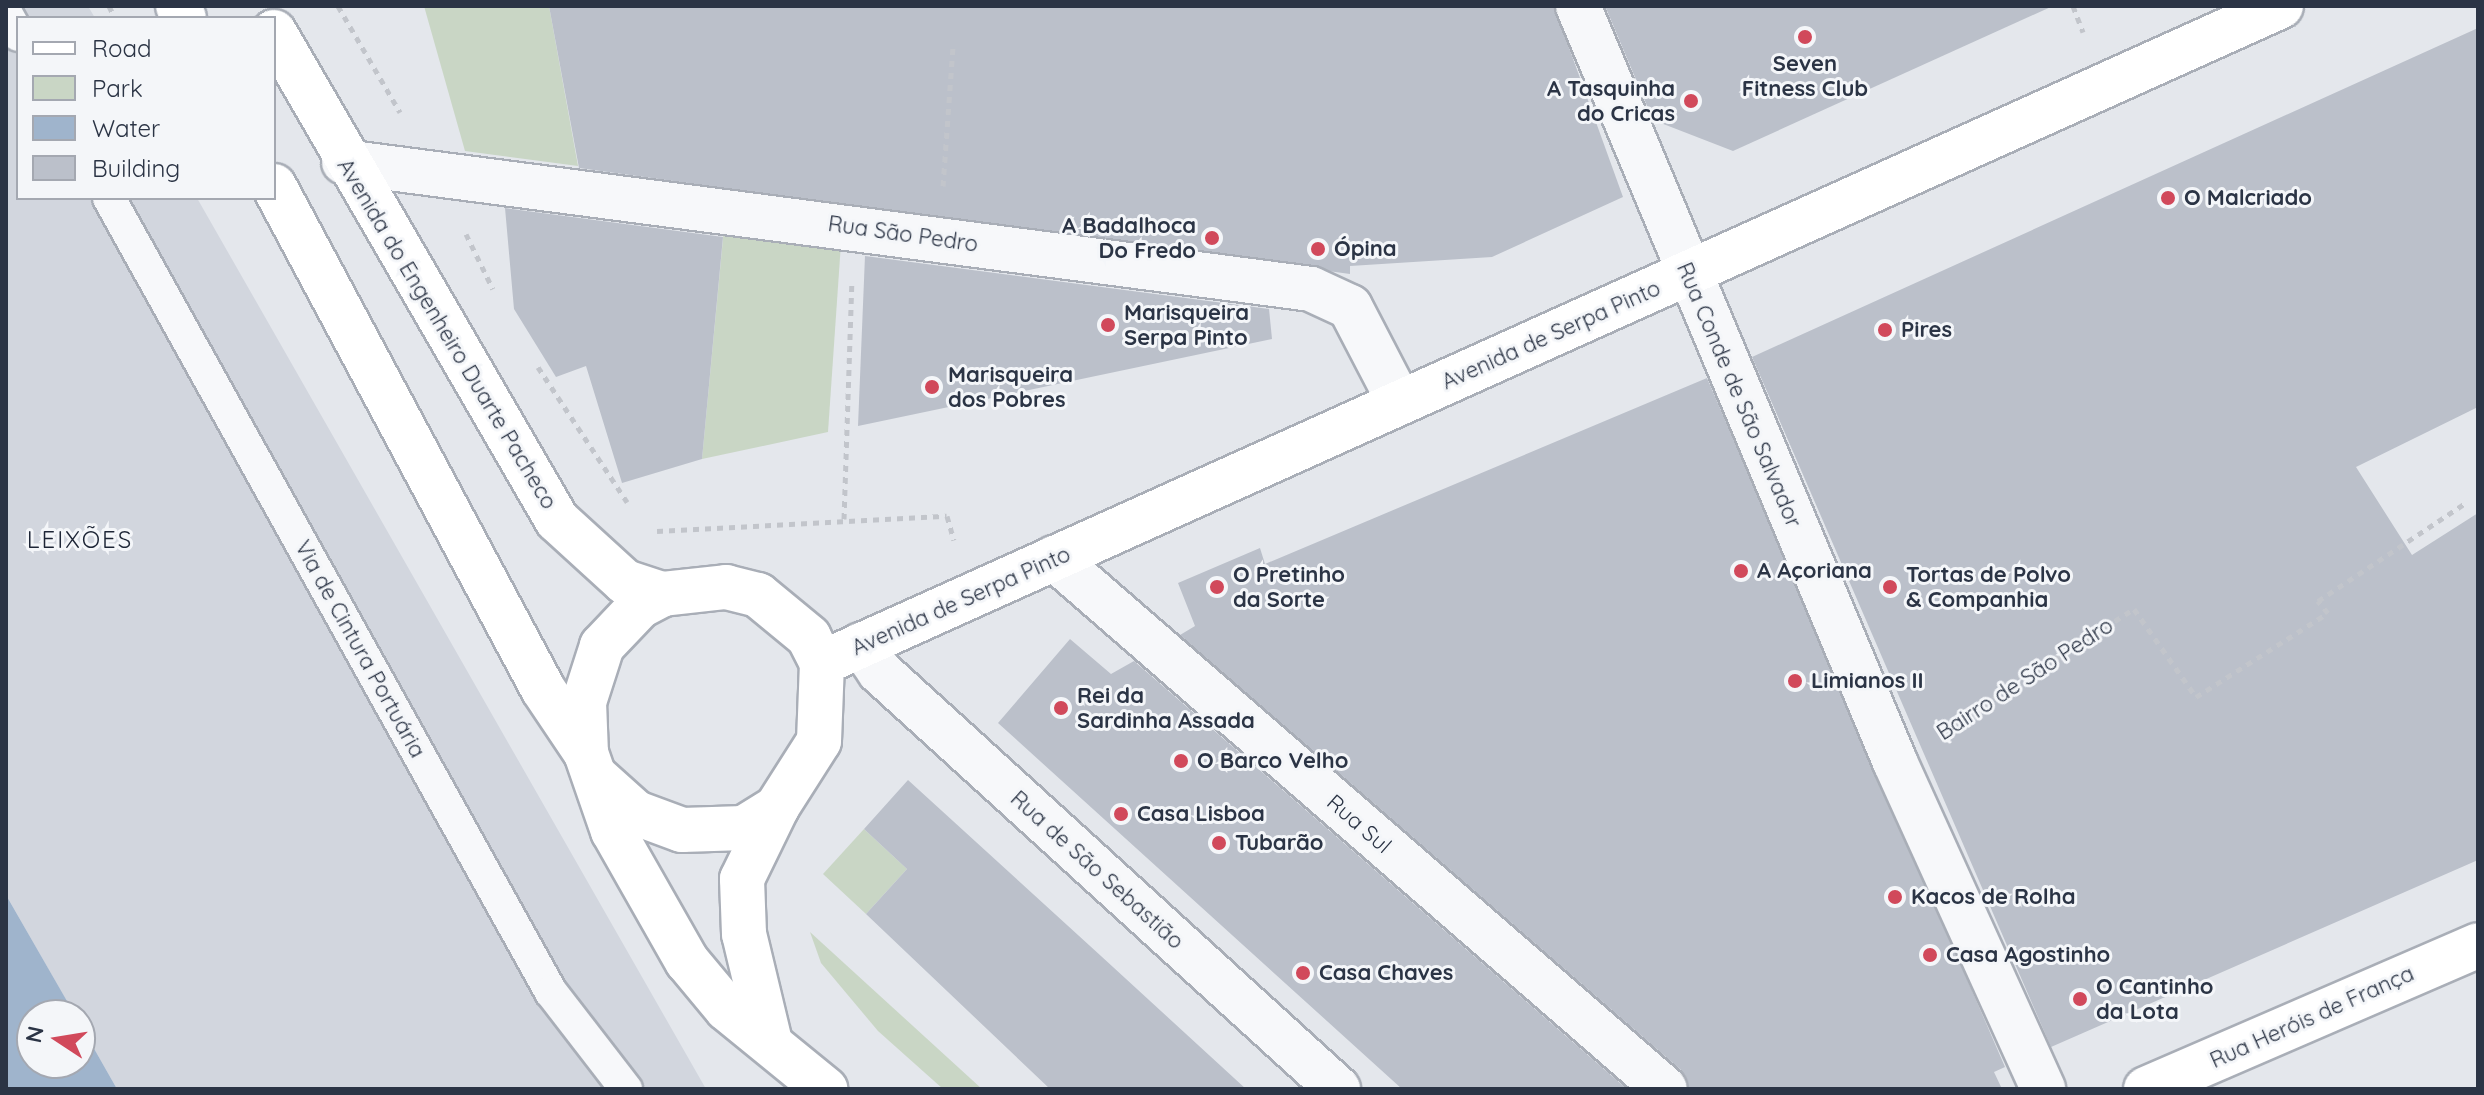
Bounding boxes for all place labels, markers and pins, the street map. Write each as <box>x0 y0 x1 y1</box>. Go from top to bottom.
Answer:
marker: Seven Fitness Club <box>1796 28 1814 46</box>
place label: Seven Fitness Club <box>1742 50 1868 102</box>
place label: A Tasquinha do Cricas <box>1547 75 1675 126</box>
marker: A Tasquinha do Cricas <box>1682 92 1700 110</box>
place label: O Malcriado <box>2184 185 2312 211</box>
marker: O Malcriado <box>2159 189 2177 207</box>
place label: A Badalhoca Do Fredo <box>1062 212 1196 264</box>
marker: A Badalhoca Do Fredo <box>1203 229 1221 247</box>
place label: Ópina <box>1334 236 1397 262</box>
marker: Ópina <box>1309 240 1327 258</box>
place label: Marisqueira Serpa Pinto <box>1124 299 1249 350</box>
marker: Marisqueira Serpa Pinto <box>1099 316 1117 334</box>
place label: Pires <box>1901 317 1952 343</box>
marker: Pires <box>1876 321 1894 339</box>
place label: Marisqueira dos Pobres <box>948 361 1073 412</box>
marker: Marisqueira dos Pobres <box>923 378 941 396</box>
place label: A Açoriana <box>1757 558 1872 584</box>
place label: O Pretinho da Sorte <box>1233 561 1345 612</box>
place label: Tortas de Polvo & Companhia <box>1906 561 2071 612</box>
marker: A Açoriana <box>1732 562 1750 580</box>
marker: O Pretinho da Sorte <box>1208 578 1226 596</box>
marker: Tortas de Polvo & Companhia <box>1881 578 1899 596</box>
place label: Limianos II <box>1811 668 1924 694</box>
marker: Limianos II <box>1786 672 1804 690</box>
place label: Rei da Sardinha Assada <box>1077 682 1255 734</box>
marker: Rei da Sardinha Assada <box>1052 699 1070 717</box>
place label: O Barco Velho <box>1197 748 1348 774</box>
marker: O Barco Velho <box>1172 752 1190 770</box>
place label: Casa Lisboa <box>1137 801 1265 827</box>
marker: Casa Lisboa <box>1112 805 1130 823</box>
place label: Tubarão <box>1235 830 1324 856</box>
marker: Tubarão <box>1210 834 1228 852</box>
place label: Kacos de Rolha <box>1911 884 2075 910</box>
marker: Kacos de Rolha <box>1886 888 1904 906</box>
place label: Casa Agostinho <box>1946 942 2110 968</box>
marker: Casa Agostinho <box>1921 946 1939 964</box>
place label: Casa Chaves <box>1319 960 1453 986</box>
marker: Casa Chaves <box>1294 964 1312 982</box>
place label: O Cantinho da Lota <box>2096 973 2214 1024</box>
marker: O Cantinho da Lota <box>2071 990 2089 1008</box>

